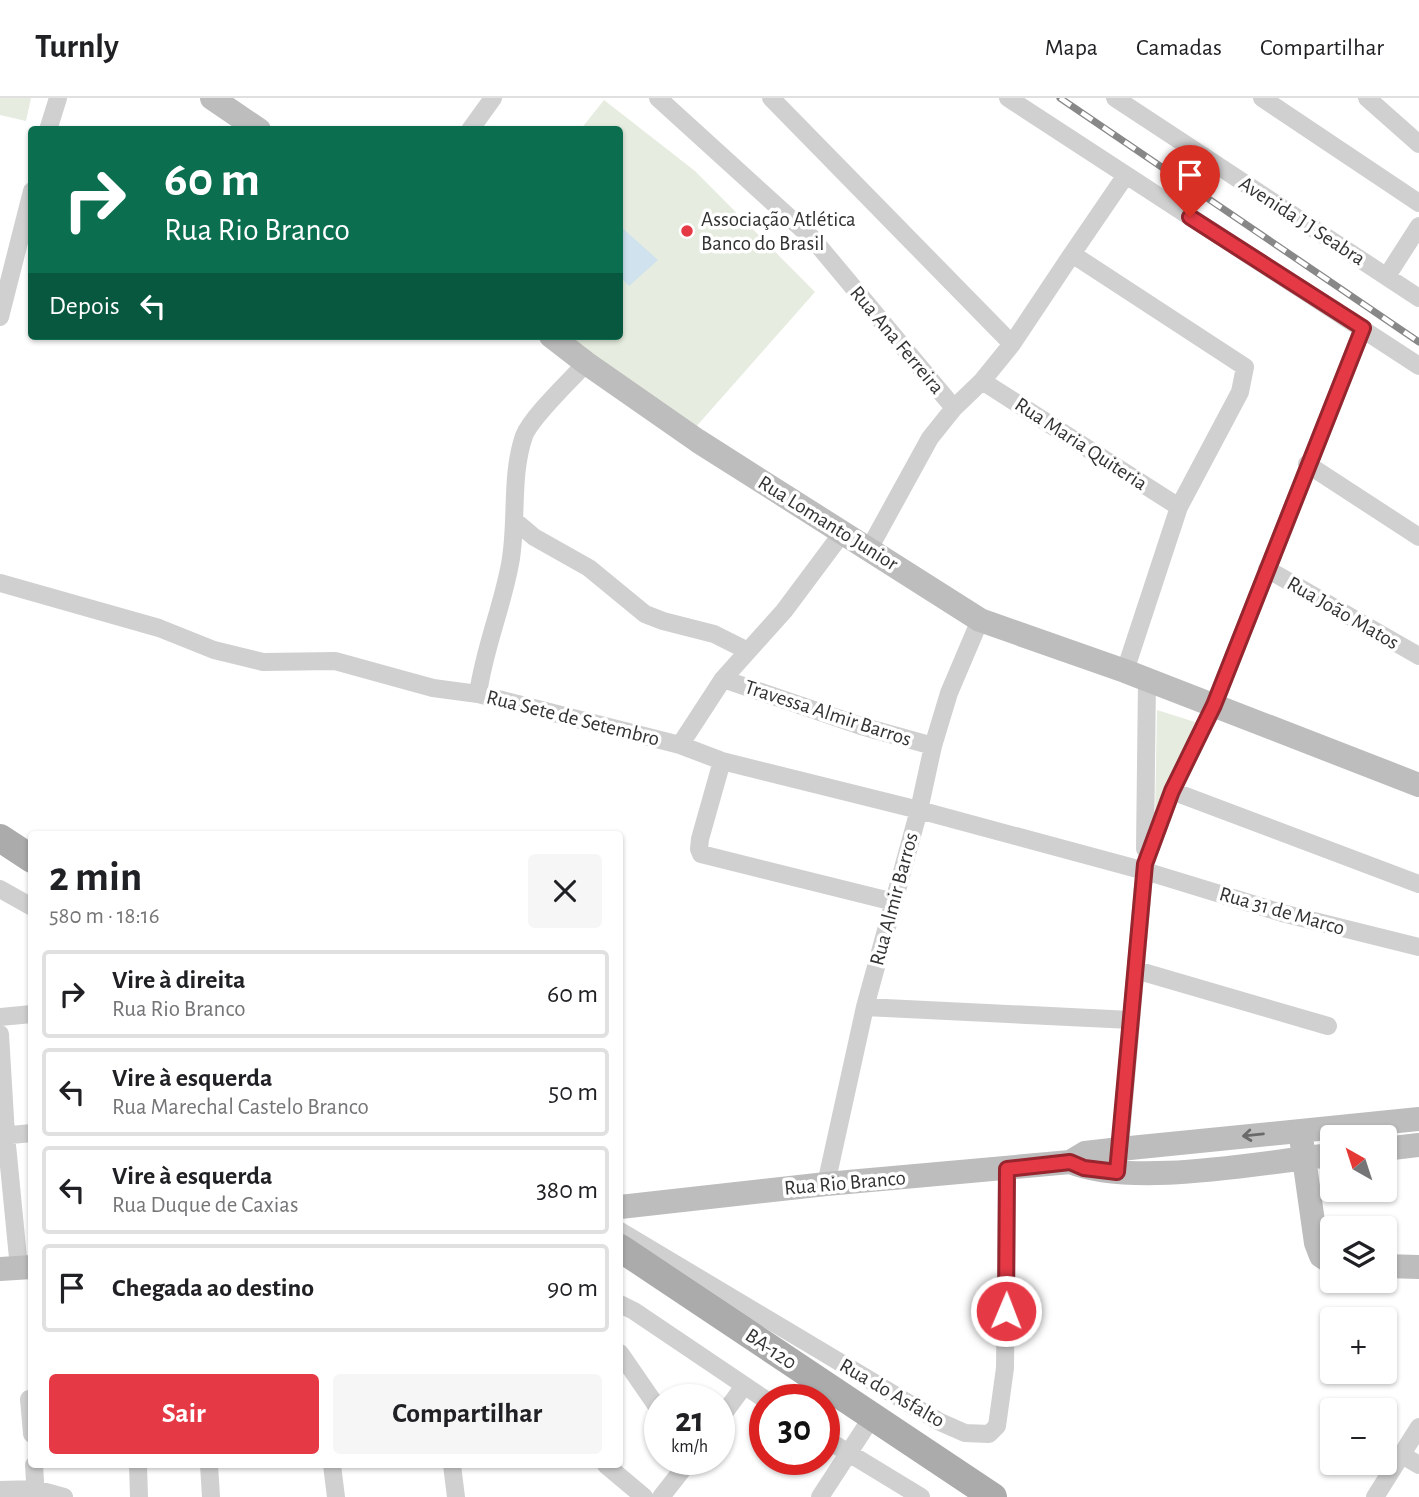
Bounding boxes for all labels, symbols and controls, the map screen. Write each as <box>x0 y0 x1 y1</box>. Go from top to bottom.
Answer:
text: Turnly <box>35 31 119 64</box>
text: Mapa <box>1045 36 1098 60</box>
text: Camadas <box>1136 36 1222 60</box>
text: Compartilhar <box>1260 36 1384 60</box>
pin <box>1160 145 1220 217</box>
icon: right <box>49 154 140 245</box>
text: 60 m <box>164 156 260 205</box>
icon: arrive <box>1171 156 1209 194</box>
street label: Avenida J J Seabra <box>1235 173 1369 270</box>
place label: Associação Atlética Banco do Brasil <box>701 209 856 254</box>
text: Rua Rio Branco <box>164 214 350 246</box>
marker: Associação Atlética Banco do Brasil <box>679 223 695 239</box>
street label: Rua Ana Ferreira <box>846 282 948 398</box>
icon: left <box>134 287 172 325</box>
text: Depois <box>49 293 120 319</box>
street label: Rua Maria Quiteria <box>1011 394 1151 495</box>
street label: Rua Lomanto Junior <box>754 472 902 575</box>
street label: Rua João Matos <box>1283 573 1403 653</box>
street label: Travessa Almir Barros <box>742 676 914 750</box>
street label: Rua Sete de Setembro <box>484 686 662 750</box>
street label: Rua Almir Barros <box>866 830 922 968</box>
button: close <box>528 854 602 928</box>
text: 2 min <box>49 856 142 898</box>
street label: Rua 31 de Marco <box>1217 883 1347 939</box>
text: 580 m · 18:16 <box>49 905 160 928</box>
text: Vire à direita <box>112 967 246 993</box>
icon: right <box>53 975 91 1013</box>
text: 60 m <box>547 981 598 1007</box>
text: Rua Rio Branco <box>112 998 246 1021</box>
text: Vire à esquerda <box>112 1065 273 1091</box>
icon: left <box>53 1073 91 1111</box>
text: 50 m <box>548 1079 598 1105</box>
text: Rua Marechal Castelo Branco <box>112 1096 369 1119</box>
north arrow <box>1320 1125 1396 1202</box>
map controls <box>1320 1125 1397 1475</box>
one-way arrow <box>1243 1128 1265 1141</box>
text: Vire à esquerda <box>112 1163 273 1189</box>
street label: Rua Rio Branco <box>783 1167 907 1199</box>
icon: left <box>53 1171 91 1209</box>
text: 380 m <box>536 1177 598 1203</box>
text: Rua Duque de Caxias <box>112 1194 298 1217</box>
button: layers <box>1320 1216 1397 1293</box>
icon: arrive <box>53 1269 91 1307</box>
position arrow <box>969 1274 1043 1348</box>
text: Chegada ao destino <box>112 1275 314 1301</box>
text: 90 m <box>547 1275 598 1301</box>
button: + <box>1320 1307 1397 1384</box>
street label: BA-120 <box>742 1324 800 1374</box>
street label: Rua do Asfalto <box>836 1355 948 1431</box>
button: Sair <box>49 1374 319 1454</box>
button: Compartilhar <box>333 1374 602 1454</box>
speed limit sign: 30 <box>749 1384 840 1475</box>
button: − <box>1320 1398 1397 1475</box>
text: 21 <box>675 1403 704 1438</box>
text: km/h <box>671 1438 708 1456</box>

